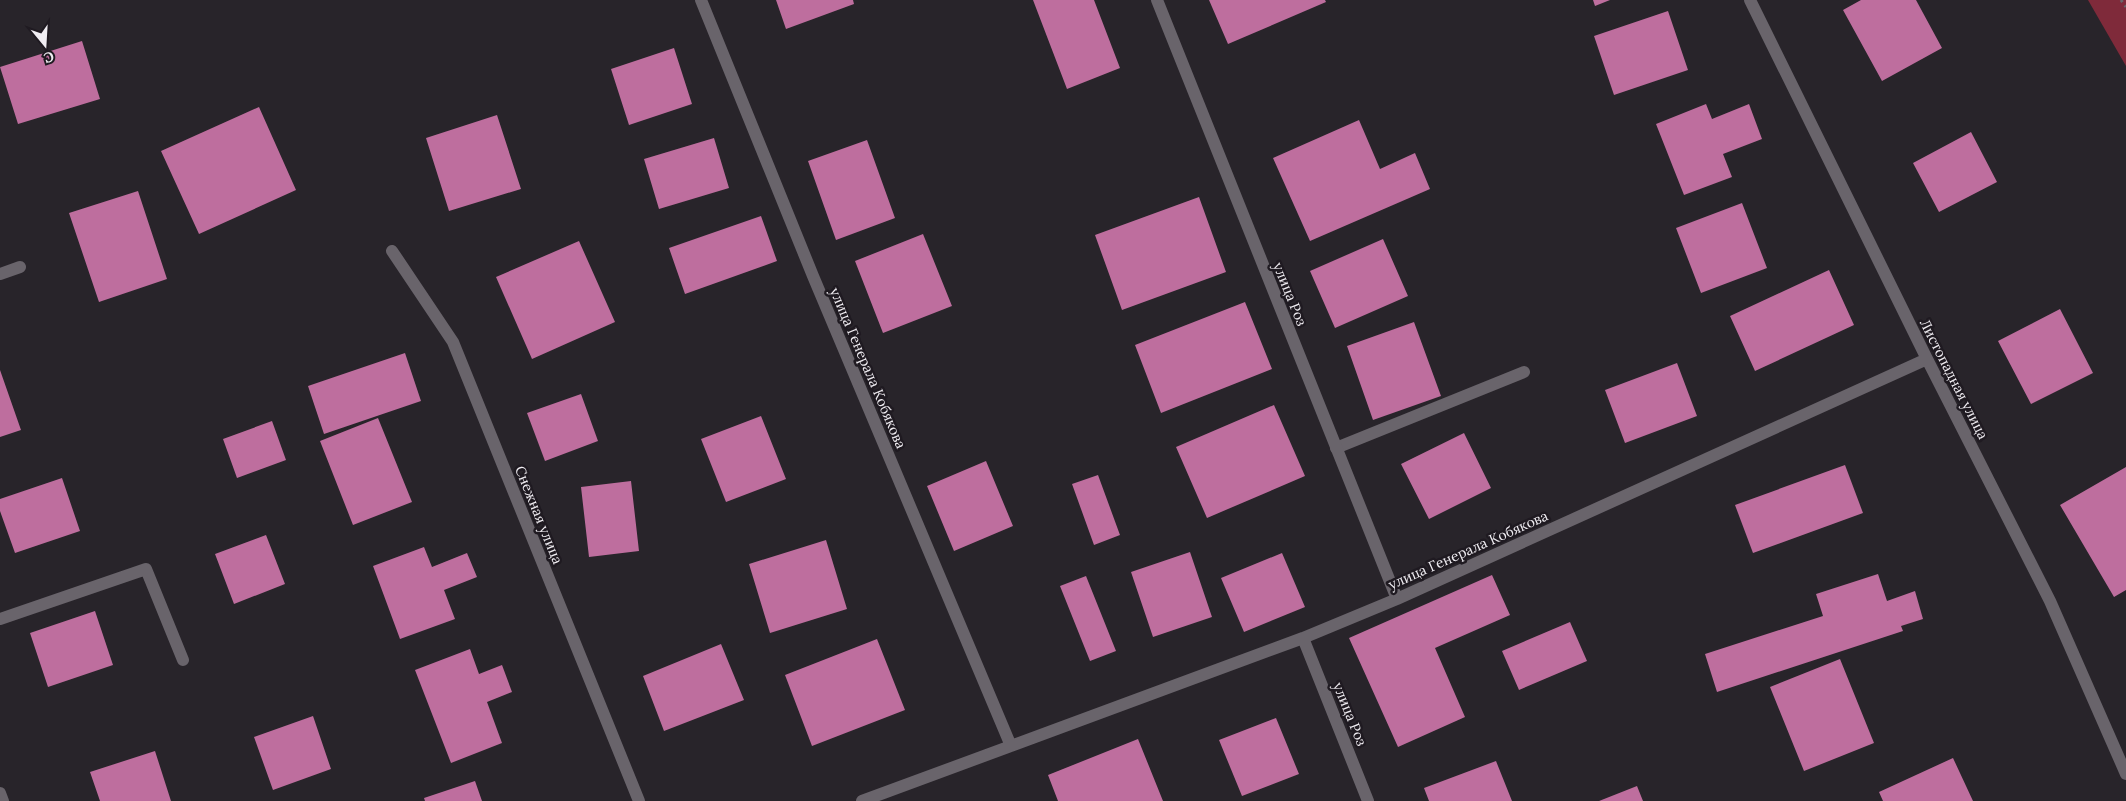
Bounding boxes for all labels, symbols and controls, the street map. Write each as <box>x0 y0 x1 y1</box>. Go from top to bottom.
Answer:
north arrow <box>20 20 70 70</box>
text: С <box>41 47 56 68</box>
street label: улица Роз <box>1269 260 1311 329</box>
street label: улица Генерала Кобякова <box>826 285 910 451</box>
street label: Листопадная улица <box>1916 316 1992 442</box>
street label: Снежная улица <box>511 463 567 567</box>
street label: улица Генерала Кобякова <box>1385 507 1551 593</box>
street label: улица Роз <box>1329 680 1371 749</box>

